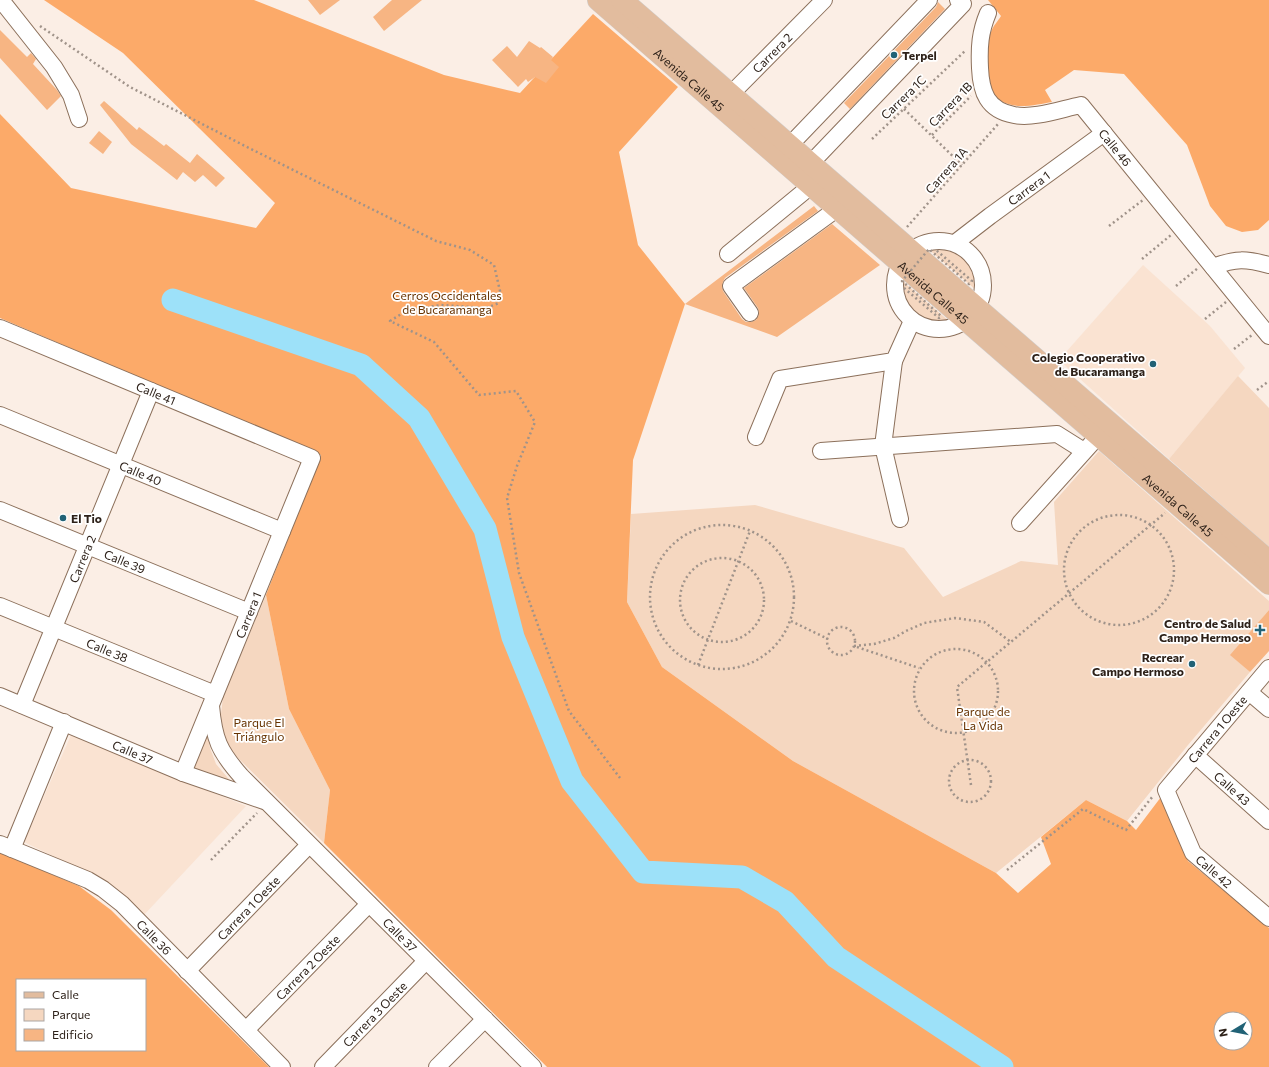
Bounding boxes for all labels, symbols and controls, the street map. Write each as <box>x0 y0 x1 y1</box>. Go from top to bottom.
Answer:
street label: Carrera 2 <box>749 30 795 75</box>
street label: Avenida Calle 45 <box>651 45 728 114</box>
place label: Terpel <box>902 48 937 62</box>
marker: Terpel <box>889 50 899 60</box>
street label: Carrera 1C <box>878 72 928 122</box>
street label: Carrera 1B <box>925 79 975 129</box>
street label: Calle 46 <box>1096 126 1135 169</box>
street label: Carrera 1A <box>922 144 970 196</box>
street label: Carrera 1 <box>1005 168 1052 208</box>
street label: Avenida Calle 45 <box>895 258 972 327</box>
park label: Cerros Occidentales de Bucaramanga <box>392 288 502 316</box>
place label: Colegio Cooperativo de Bucaramanga <box>1032 350 1145 378</box>
marker: Colegio Cooperativo de Bucaramanga <box>1148 359 1158 369</box>
street label: Calle 41 <box>134 379 178 407</box>
street label: Calle 40 <box>117 458 164 488</box>
street label: Avenida Calle 45 <box>1140 470 1216 539</box>
place label: El Tio <box>71 511 102 525</box>
marker: El Tio <box>58 513 68 523</box>
street label: Carrera 2 <box>66 533 98 585</box>
street label: Calle 39 <box>102 546 148 576</box>
street label: Carrera 1 <box>232 590 264 640</box>
place label: Centro de Salud Campo Hermoso <box>1159 616 1251 644</box>
marker: Centro de Salud Campo Hermoso <box>1254 624 1266 636</box>
street label: Calle 38 <box>85 635 130 665</box>
place label: Recrear Campo Hermoso <box>1092 650 1184 678</box>
marker: Recrear Campo Hermoso <box>1187 659 1197 669</box>
street label: Carrera 1 Oeste <box>1185 692 1249 766</box>
park label: Parque de La Vida <box>956 704 1010 732</box>
park label: Parque El Triángulo <box>233 715 285 743</box>
street label: Calle 37 <box>110 737 155 767</box>
street label: Calle 43 <box>1211 769 1253 808</box>
street label: Calle 42 <box>1193 852 1235 891</box>
street label: Carrera 1 Oeste <box>214 873 282 943</box>
street label: Calle 37 <box>380 915 420 955</box>
street label: Calle 36 <box>134 917 175 957</box>
street label: Carrera 2 Oeste <box>273 932 342 1002</box>
street label: Carrera 3 Oeste <box>340 978 409 1049</box>
legend <box>16 979 146 1051</box>
text: Calle <box>52 987 79 1001</box>
text: Parque <box>52 1007 90 1021</box>
north arrow <box>1213 1011 1253 1051</box>
text: Edificio <box>52 1027 93 1041</box>
text: N <box>1216 1028 1230 1038</box>

